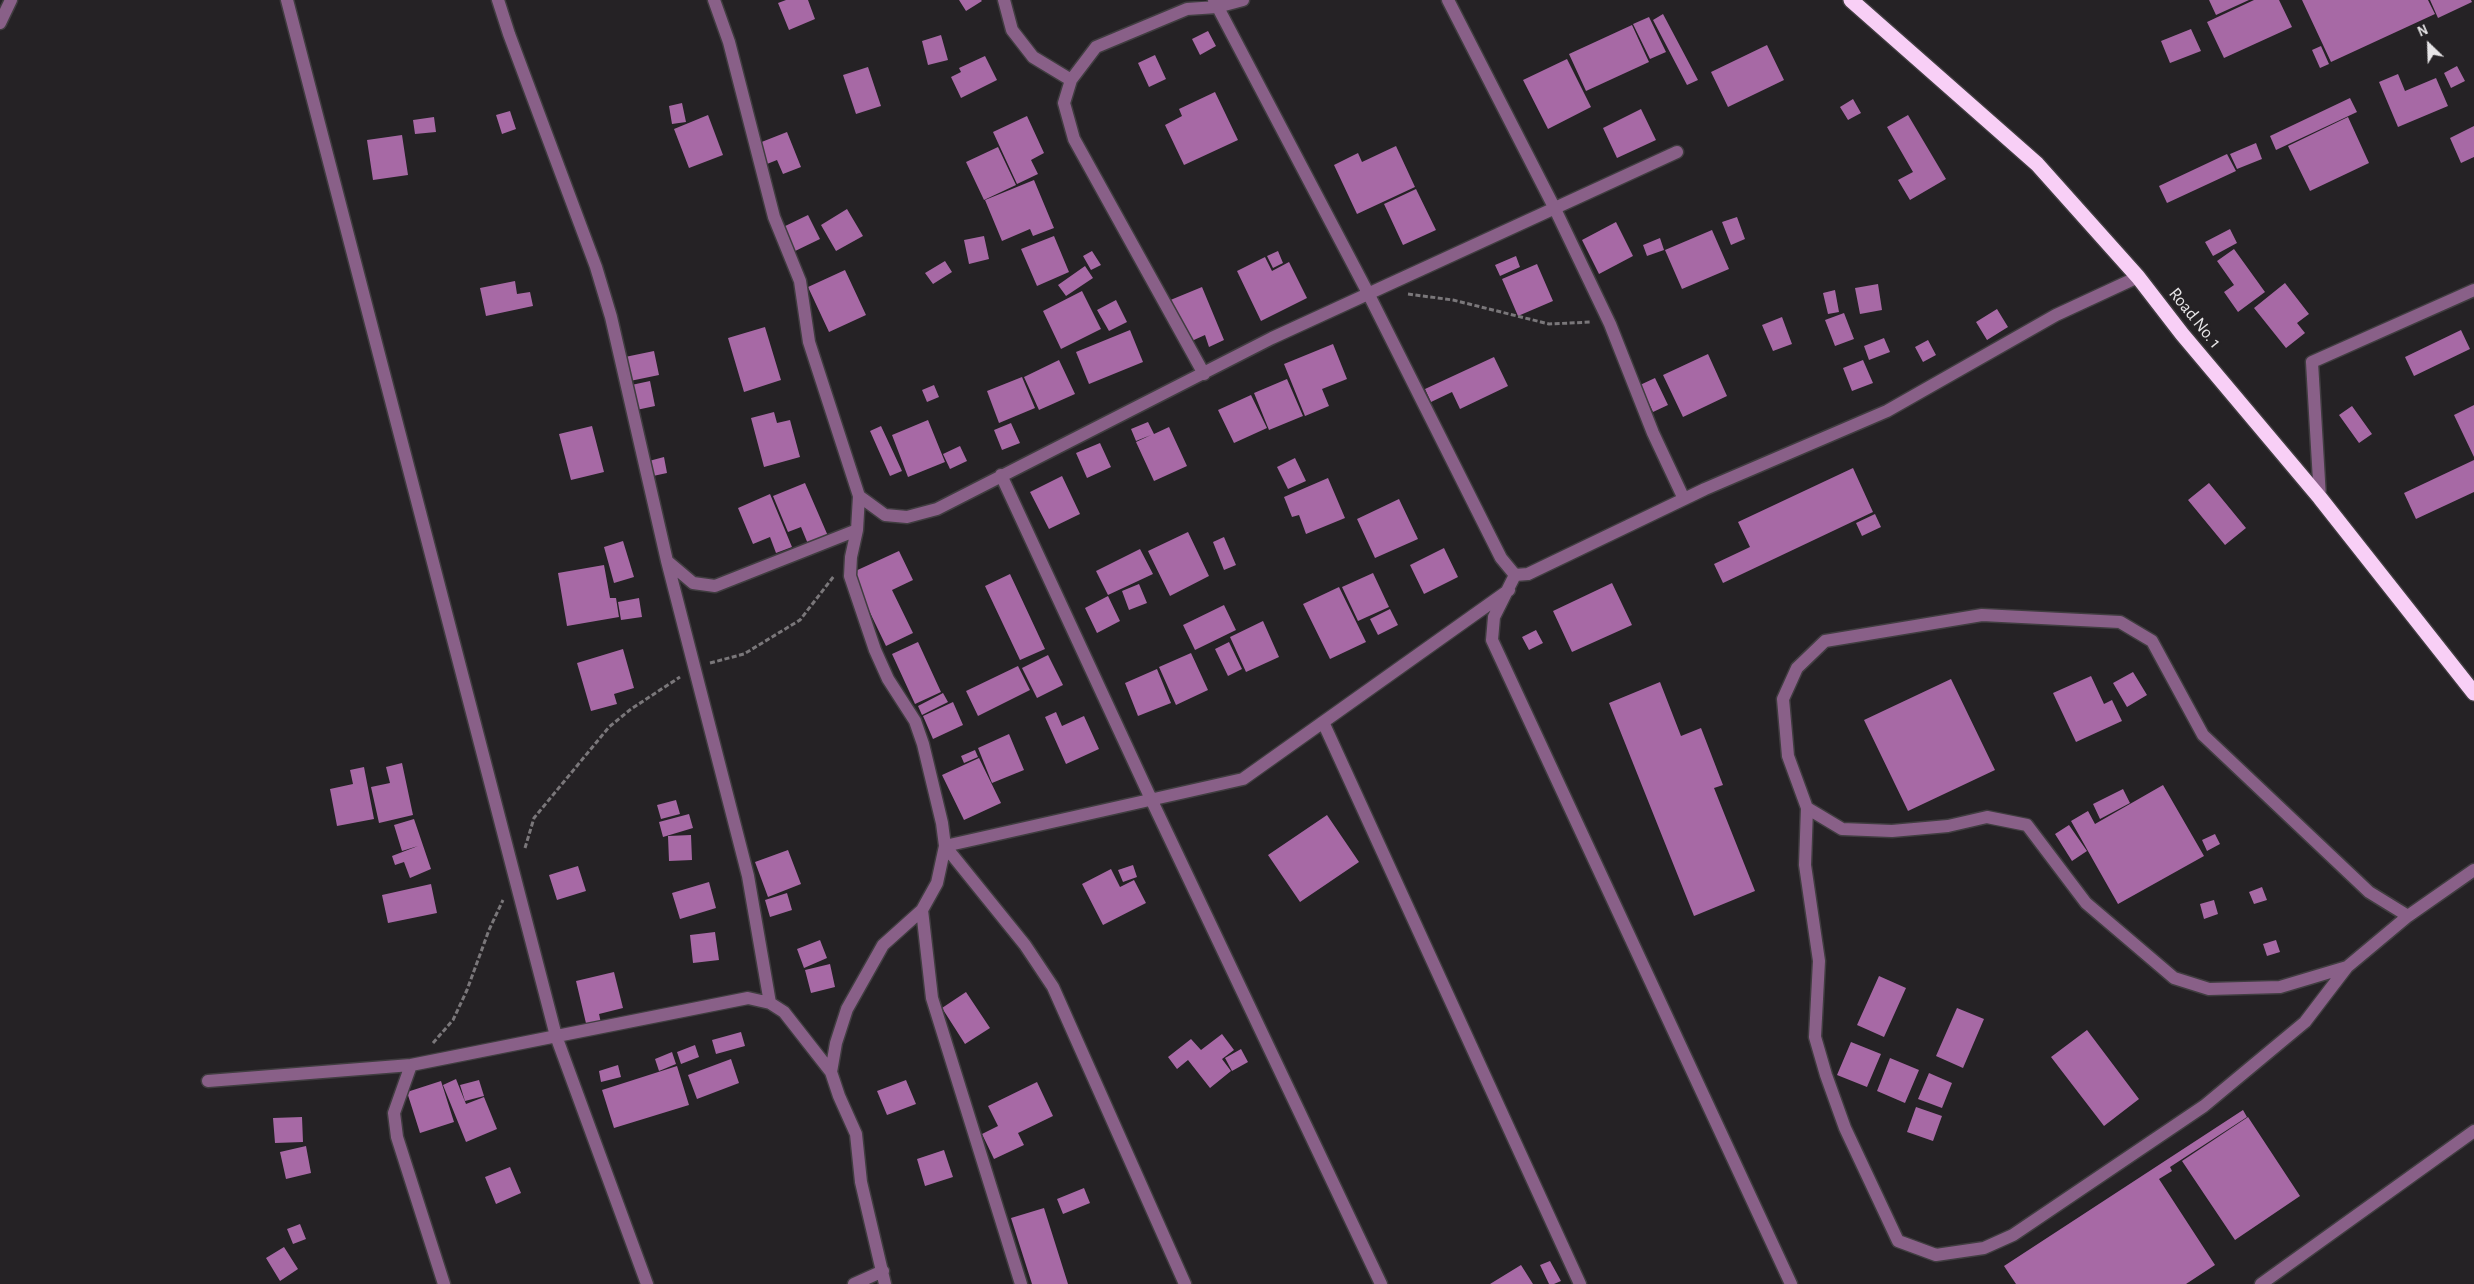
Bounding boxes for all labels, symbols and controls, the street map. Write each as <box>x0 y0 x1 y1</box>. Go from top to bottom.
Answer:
north arrow <box>2404 20 2454 70</box>
text: N <box>2416 23 2430 40</box>
street label: Road No. 1 <box>2164 283 2226 353</box>

